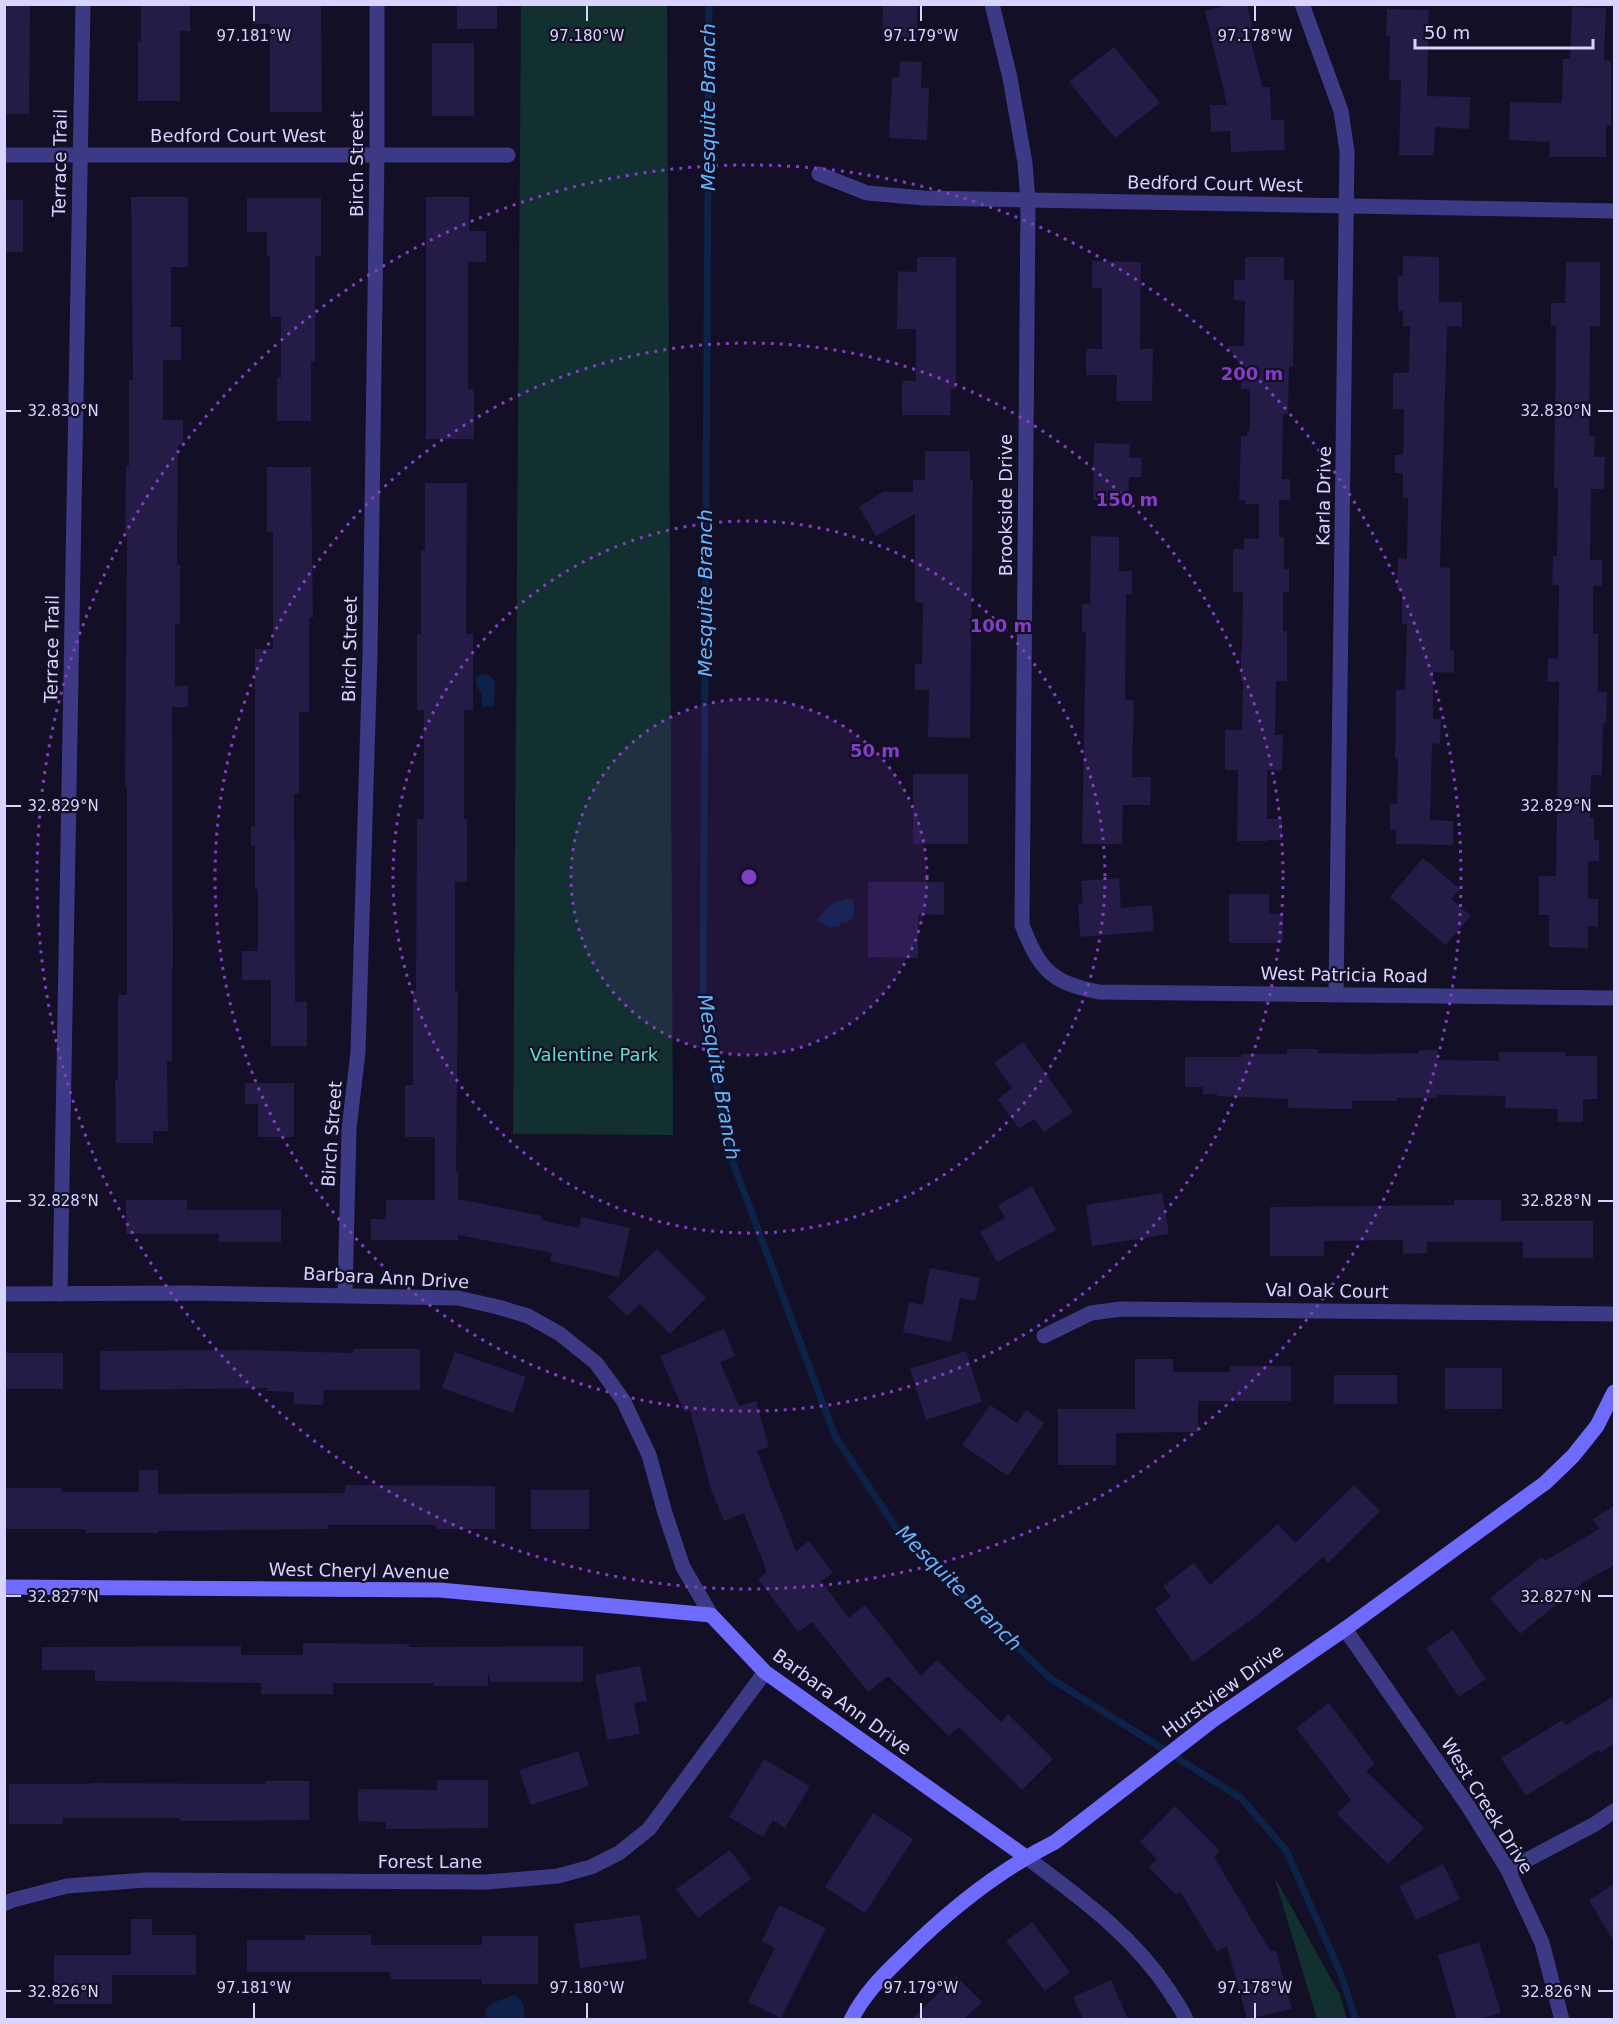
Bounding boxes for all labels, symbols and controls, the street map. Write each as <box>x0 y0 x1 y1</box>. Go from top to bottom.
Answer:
scale bar <box>1415 12 1594 50</box>
text: 50 m <box>1424 22 1470 43</box>
water label: Mesquite Branch <box>696 23 720 191</box>
text: 97.181°W <box>217 27 292 45</box>
text: 97.180°W <box>550 27 625 45</box>
text: 97.179°W <box>884 27 959 45</box>
text: 97.178°W <box>1218 27 1293 45</box>
street label: Terrace Trail <box>48 109 71 218</box>
street label: Birch Street <box>346 111 367 217</box>
street label: Bedford Court West <box>150 125 326 146</box>
street label: Bedford Court West <box>1127 171 1303 196</box>
text: 200 m <box>1221 363 1283 384</box>
text: 32.830°N <box>27 402 99 420</box>
text: 32.830°N <box>1520 402 1592 420</box>
street label: Brookside Drive <box>995 434 1016 576</box>
street label: Karla Drive <box>1312 446 1335 546</box>
text: 150 m <box>1096 489 1158 510</box>
water label: Mesquite Branch <box>693 509 717 677</box>
street label: Terrace Trail <box>40 595 63 704</box>
street label: Birch Street <box>338 596 361 702</box>
text: 100 m <box>970 615 1032 636</box>
text: 50 m <box>850 740 900 761</box>
text: 32.829°N <box>27 797 99 815</box>
text: 32.829°N <box>1520 797 1592 815</box>
centre of rings <box>739 867 759 887</box>
street label: West Patricia Road <box>1260 963 1428 986</box>
water label: Mesquite Branch <box>693 992 745 1162</box>
park label: Valentine Park <box>530 1044 659 1065</box>
street label: Birch Street <box>317 1080 346 1188</box>
text: 32.828°N <box>27 1192 99 1210</box>
text: 32.828°N <box>1520 1192 1592 1210</box>
street label: Barbara Ann Drive <box>302 1263 470 1292</box>
street label: Val Oak Court <box>1265 1279 1389 1302</box>
water label: Mesquite Branch <box>891 1520 1027 1656</box>
street label: West Cheryl Avenue <box>268 1558 450 1583</box>
text: 32.827°N <box>27 1588 99 1606</box>
text: 32.827°N <box>1520 1588 1592 1606</box>
street label: Hurstview Drive <box>1158 1640 1287 1741</box>
street label: Barbara Ann Drive <box>769 1644 916 1759</box>
street label: West Creek Drive <box>1437 1734 1538 1877</box>
street label: Forest Lane <box>378 1851 482 1872</box>
text: 97.181°W <box>217 1979 292 1997</box>
text: 97.180°W <box>550 1979 625 1997</box>
text: 97.179°W <box>884 1979 959 1997</box>
text: 97.178°W <box>1218 1979 1293 1997</box>
text: 32.826°N <box>27 1983 99 2001</box>
text: 32.826°N <box>1520 1983 1592 2001</box>

